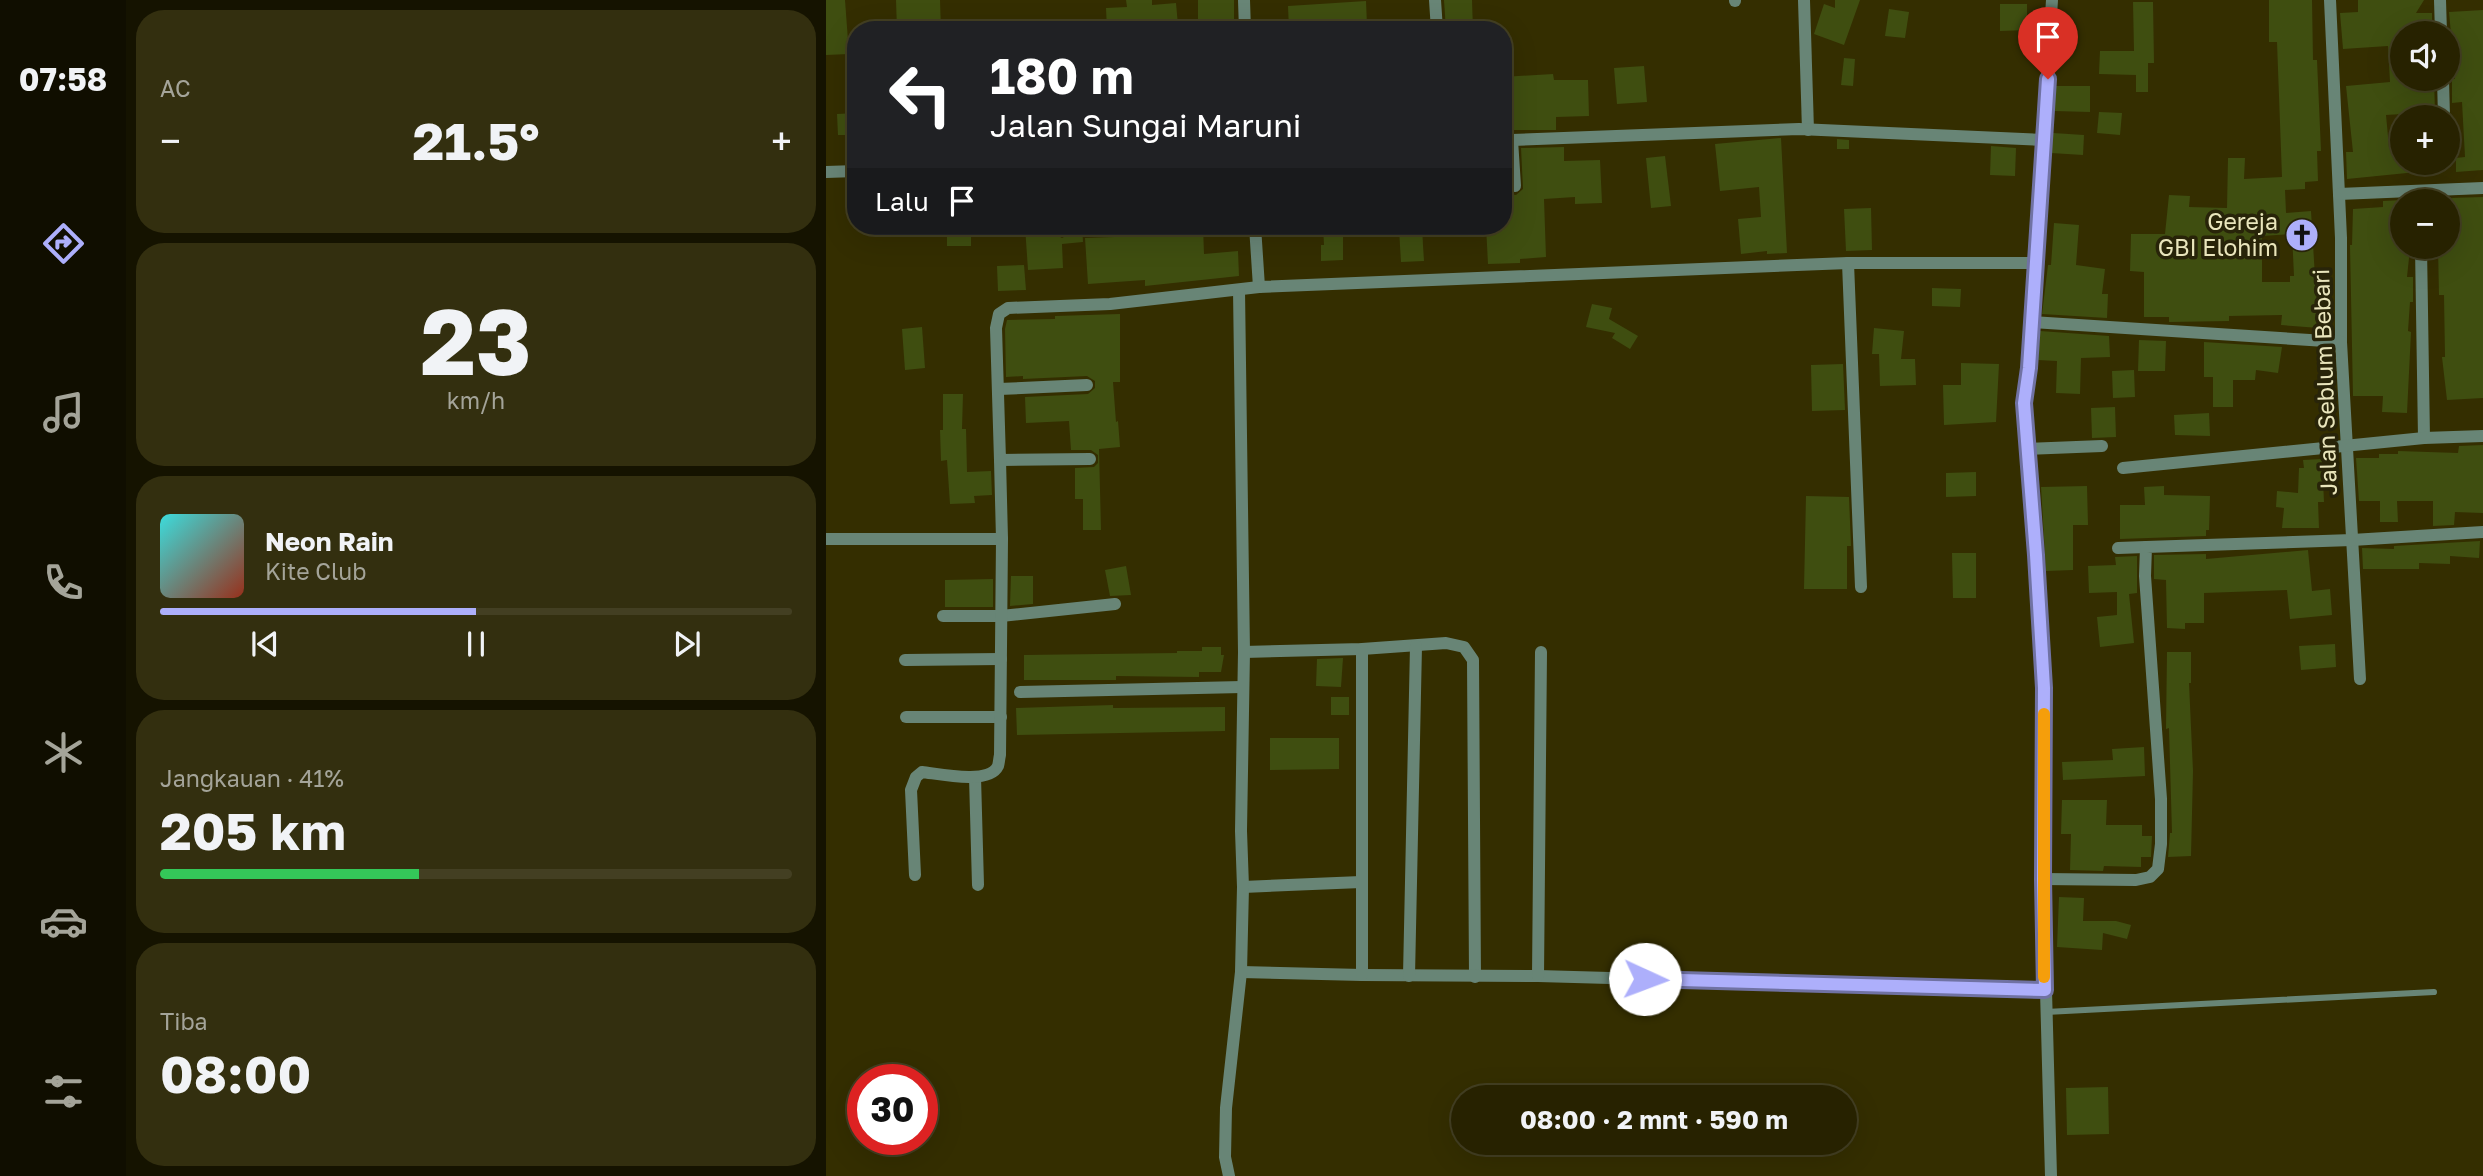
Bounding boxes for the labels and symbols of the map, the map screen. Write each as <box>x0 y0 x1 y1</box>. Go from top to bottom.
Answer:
pin <box>2018 7 2078 79</box>
place label: Gereja GBI Elohim <box>2158 207 2278 261</box>
church icon: Gereja GBI Elohim <box>2283 216 2321 254</box>
street label: Jalan Seblum Bebari <box>2306 268 2342 496</box>
position arrow <box>1608 942 1682 1016</box>
speed limit sign: 30 <box>847 1064 938 1155</box>

